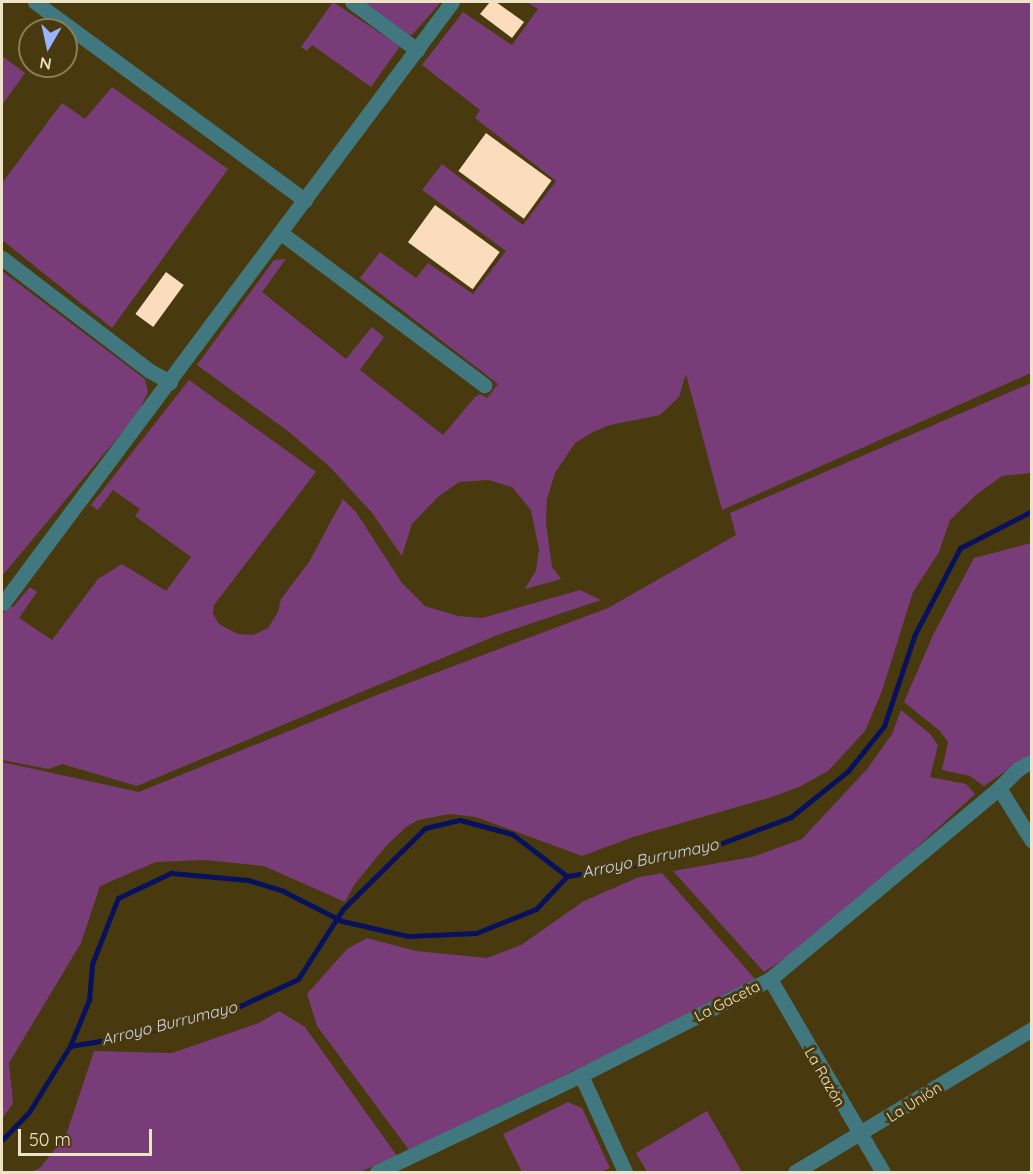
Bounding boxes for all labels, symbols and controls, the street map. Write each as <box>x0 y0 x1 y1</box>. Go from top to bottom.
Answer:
north arrow <box>18 18 78 78</box>
text: N <box>38 53 53 75</box>
water label: Arroyo Burrumayo <box>580 834 720 882</box>
street label: La Gaceta <box>691 977 763 1025</box>
water label: Arroyo Burrumayo <box>99 997 239 1049</box>
street label: La Razón <box>801 1044 849 1110</box>
street label: La Unión <box>883 1078 945 1126</box>
scale bar <box>21 1117 154 1155</box>
text: 50 m <box>29 1128 71 1151</box>

